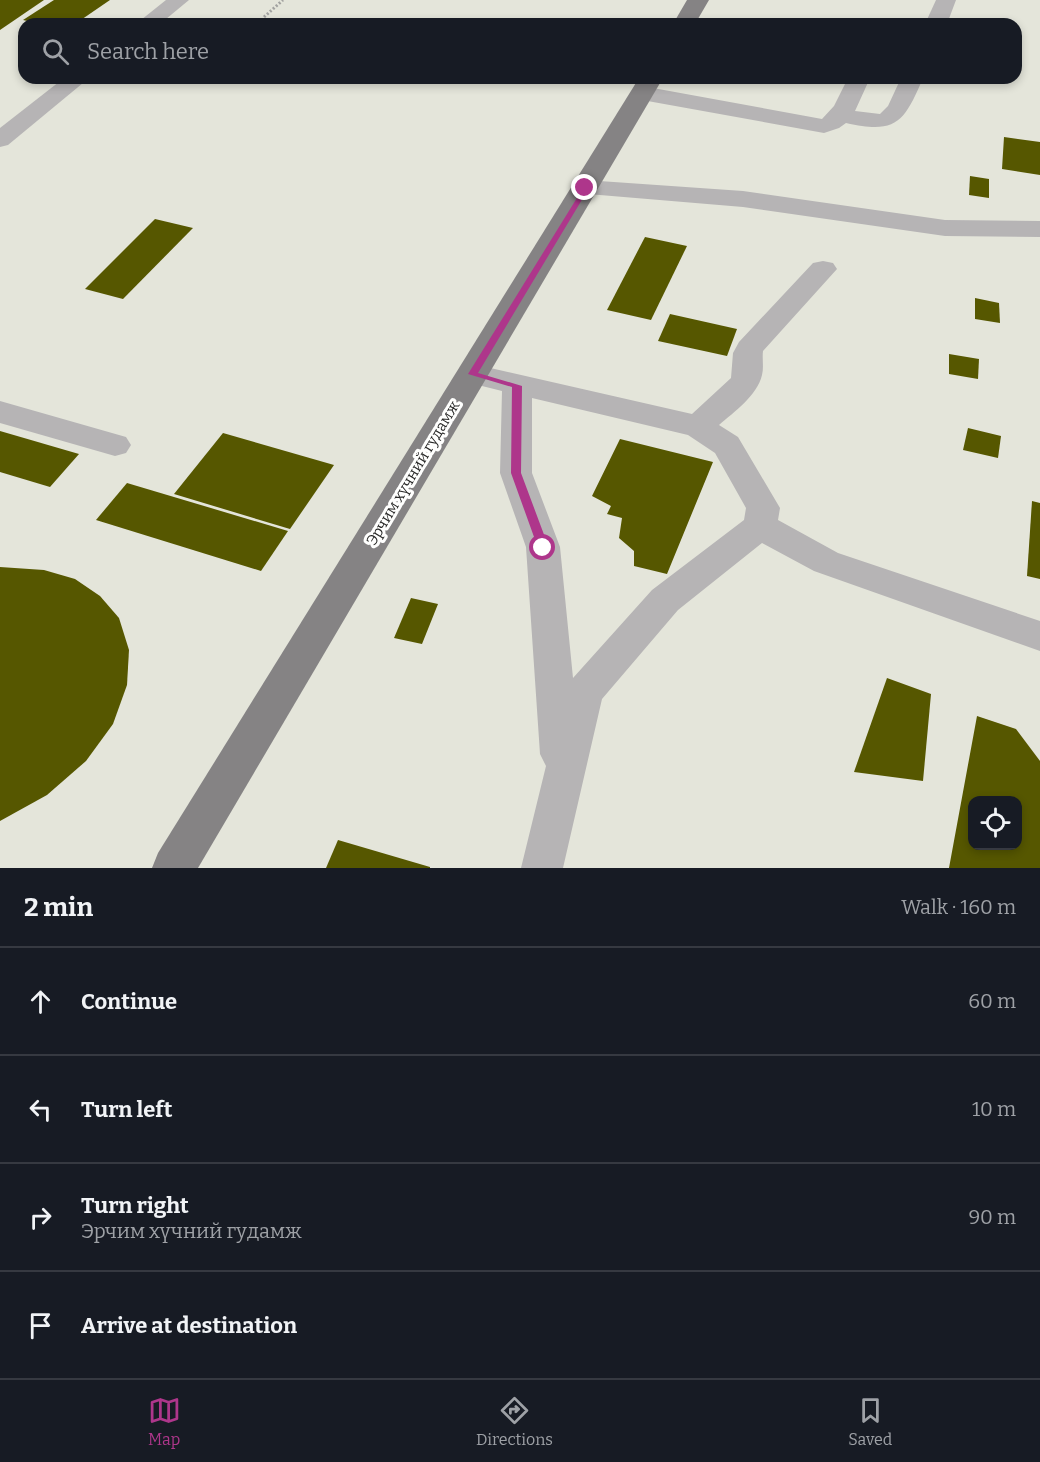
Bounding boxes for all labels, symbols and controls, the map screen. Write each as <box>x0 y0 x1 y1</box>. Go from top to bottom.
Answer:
search box <box>18 18 1022 84</box>
icon: search <box>39 35 72 68</box>
text: Search here <box>87 38 209 65</box>
route end <box>571 174 597 200</box>
street label: Эрчим хүчний гудамж <box>363 397 464 549</box>
route start <box>529 534 555 560</box>
map controls <box>968 796 1022 850</box>
button: locate <box>968 796 1022 850</box>
text: 2 min <box>24 892 93 923</box>
text: Walk · 160 m <box>901 895 1016 919</box>
icon: ahead <box>24 985 57 1018</box>
text: Continue <box>81 988 177 1015</box>
text: 60 m <box>968 989 1016 1013</box>
icon: left <box>24 1093 57 1126</box>
text: Turn left <box>81 1096 173 1123</box>
text: 10 m <box>972 1097 1016 1121</box>
text: Turn right <box>81 1192 189 1219</box>
icon: right <box>24 1201 57 1234</box>
text: 90 m <box>968 1205 1016 1229</box>
text: Эрчим хүчний гудамж <box>81 1219 302 1243</box>
icon: arrive <box>24 1309 57 1342</box>
text: Arrive at destination <box>81 1312 297 1339</box>
tab: Map <box>148 1394 181 1449</box>
tab: Directions <box>476 1394 553 1449</box>
tab: Saved <box>848 1394 892 1449</box>

